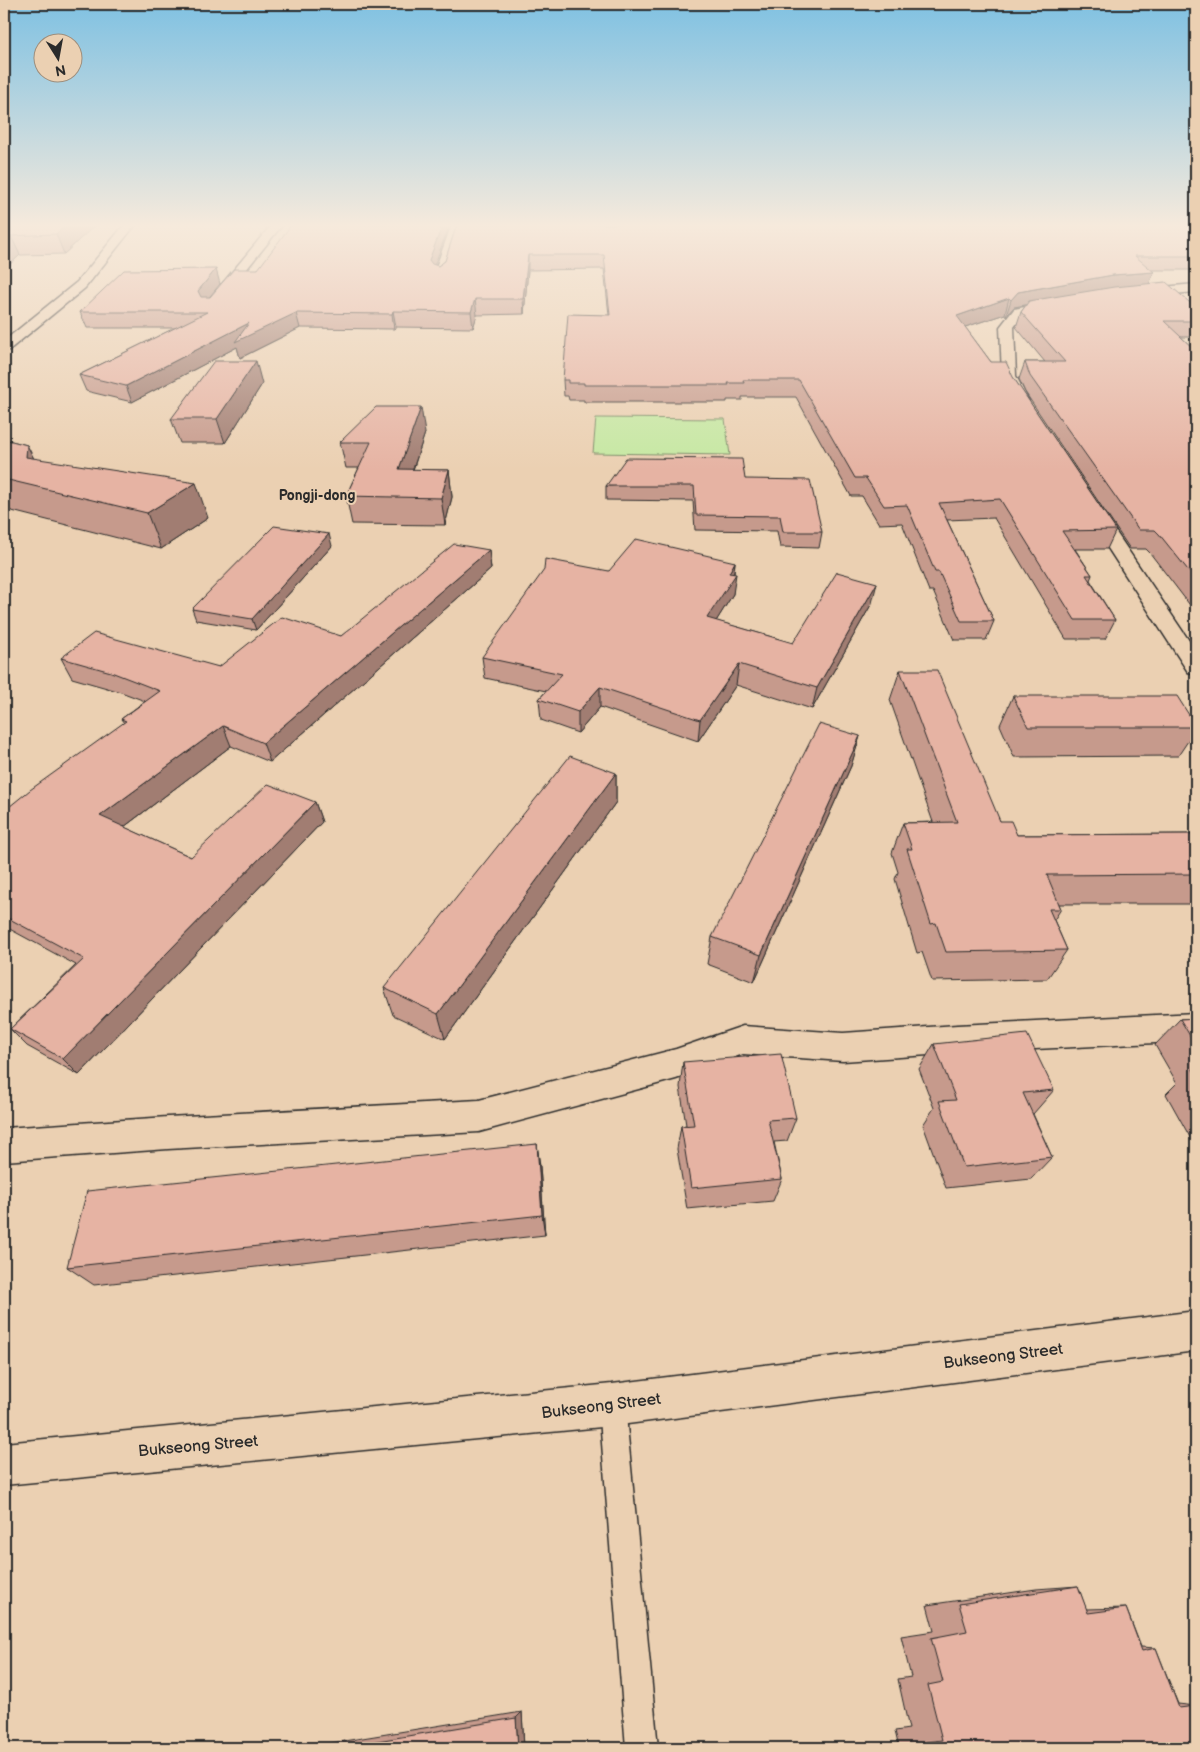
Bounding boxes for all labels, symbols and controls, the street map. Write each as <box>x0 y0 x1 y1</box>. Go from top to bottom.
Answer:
north arrow <box>32 32 82 82</box>
text: N <box>54 61 67 80</box>
district label: Pongji-dong <box>279 487 355 504</box>
street label: Bukseong Street <box>942 1340 1064 1373</box>
street label: Bukseong Street <box>540 1390 662 1423</box>
street label: Bukseong Street <box>137 1432 259 1461</box>

